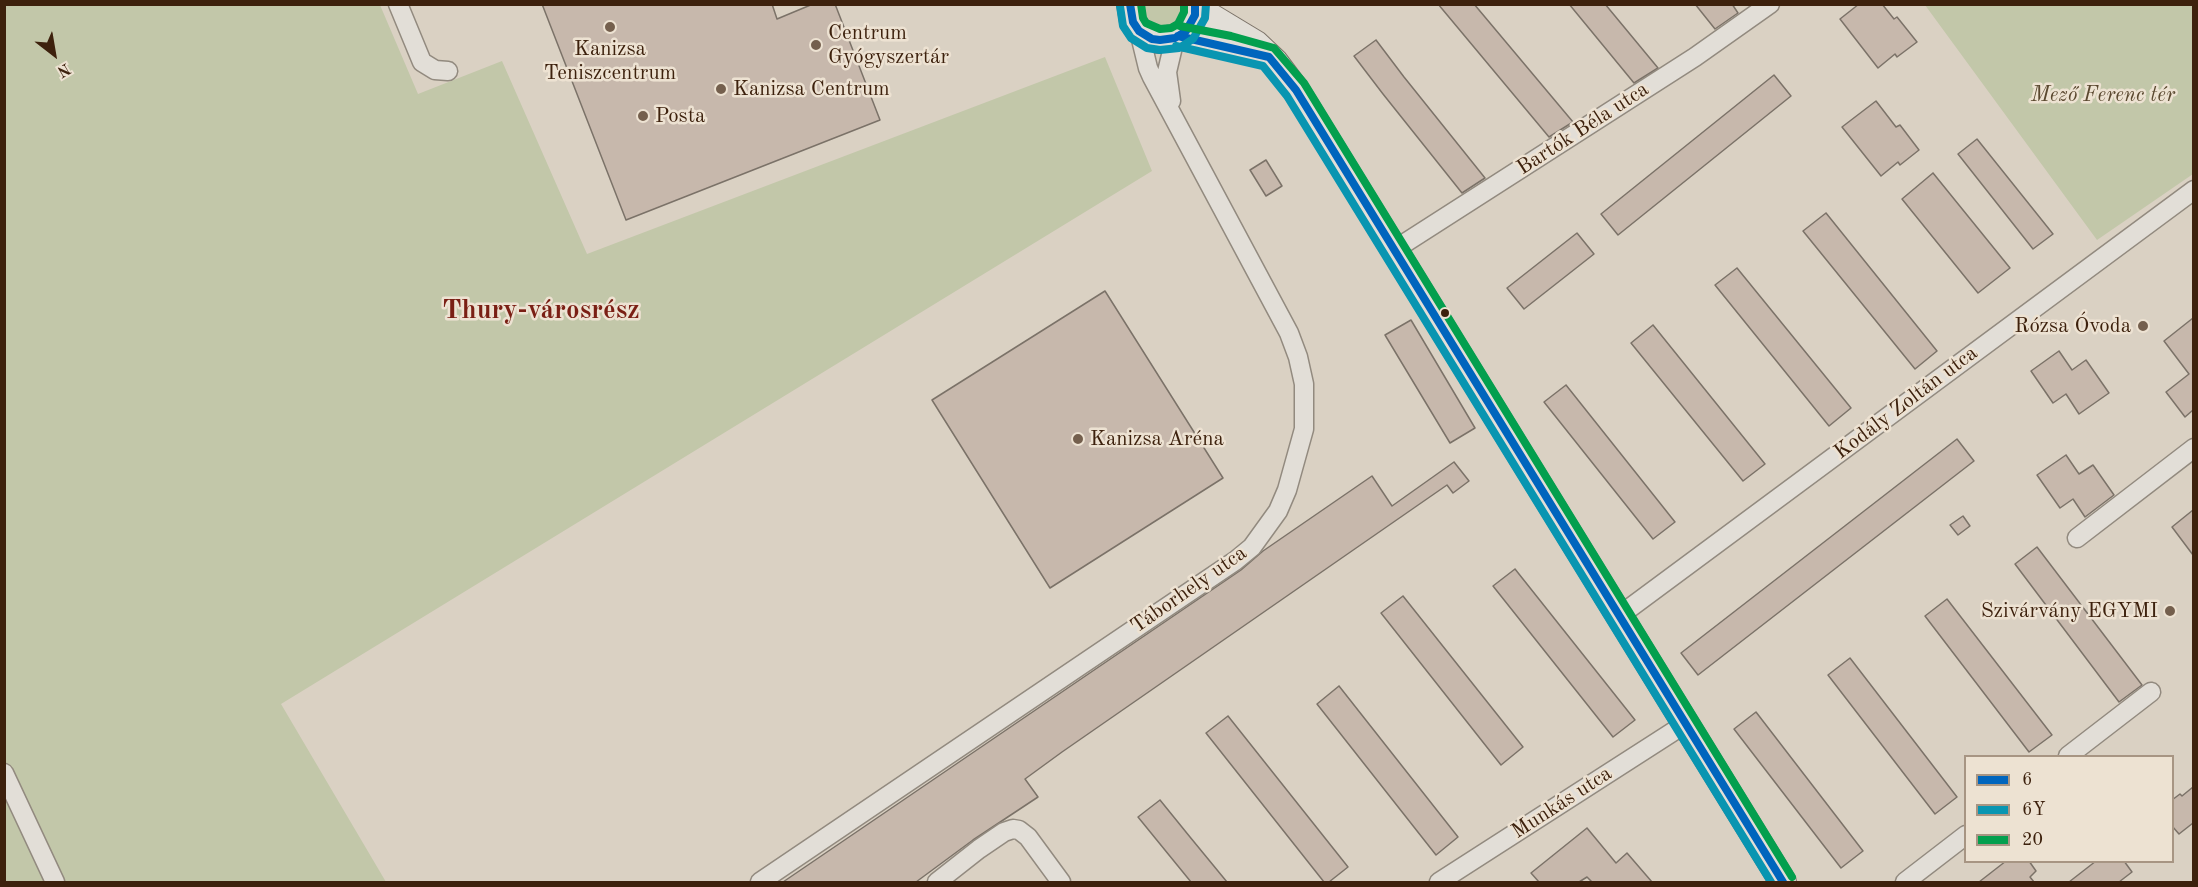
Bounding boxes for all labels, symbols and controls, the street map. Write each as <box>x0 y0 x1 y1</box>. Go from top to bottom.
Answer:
marker: Kanizsa Teniszcentrum <box>603 20 617 34</box>
place label: Centrum Gyógyszertár <box>828 20 949 70</box>
north arrow <box>24 24 84 84</box>
place label: Kanizsa Teniszcentrum <box>544 36 676 86</box>
marker: Centrum Gyógyszertár <box>809 38 823 52</box>
text: N <box>54 59 73 79</box>
place label: Kanizsa Centrum <box>733 76 890 102</box>
street label: Bartók Béla utca <box>1512 77 1654 181</box>
marker: Kanizsa Centrum <box>714 82 728 96</box>
park label: Mező Ferenc tér <box>2031 82 2175 108</box>
place label: Posta <box>655 103 705 129</box>
marker: Posta <box>636 109 650 123</box>
district label: Thury-városrész <box>442 295 640 327</box>
unlabelled marker <box>1439 307 1451 319</box>
place label: Rózsa Óvoda <box>2014 313 2131 339</box>
marker: Rózsa Óvoda <box>2136 319 2150 333</box>
street label: Kodály Zoltán utca <box>1829 341 1983 465</box>
place label: Kanizsa Aréna <box>1090 426 1224 452</box>
marker: Kanizsa Aréna <box>1071 432 1085 446</box>
street label: Táborhely utca <box>1126 541 1252 639</box>
place label: Szivárvány EGYMI <box>1981 598 2158 624</box>
marker: Szivárvány EGYMI <box>2163 604 2177 618</box>
legend <box>1964 755 2174 863</box>
street label: Munkás utca <box>1507 761 1617 845</box>
text: 6 <box>2022 771 2032 789</box>
text: 6Y <box>2022 801 2046 819</box>
text: 20 <box>2022 831 2043 849</box>

